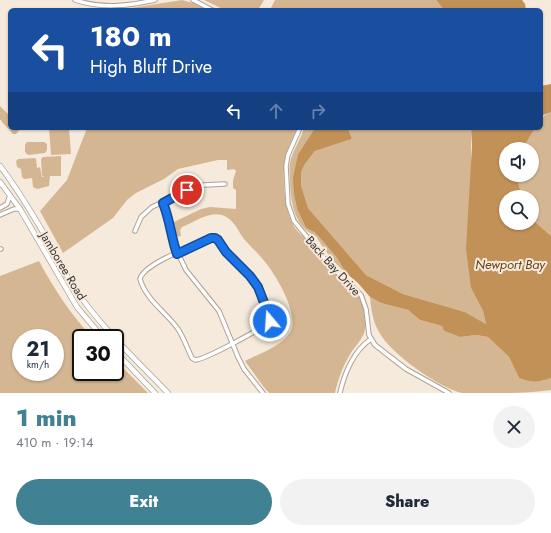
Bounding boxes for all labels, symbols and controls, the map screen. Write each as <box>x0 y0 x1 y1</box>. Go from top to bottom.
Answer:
text: 180 m <box>90 16 172 57</box>
icon: left <box>24 24 76 76</box>
text: High Bluff Drive <box>90 54 212 80</box>
icon: left <box>223 100 245 122</box>
icon: ahead <box>265 100 287 122</box>
icon: right <box>307 100 329 122</box>
map controls <box>499 142 539 230</box>
button: sound <box>499 142 539 182</box>
pin <box>170 173 204 207</box>
icon: arrive <box>176 179 198 201</box>
button: search <box>499 190 539 230</box>
street label: Jamboree Road <box>34 227 91 304</box>
street label: Back Bay Drive <box>301 232 365 300</box>
water label: Newport Bay <box>475 255 546 274</box>
position arrow <box>249 300 291 342</box>
speed limit sign: 30 <box>72 329 124 381</box>
text: 21 <box>26 335 50 364</box>
text: km/h <box>27 357 49 372</box>
text: 1 min <box>16 400 77 435</box>
button: close <box>493 406 535 448</box>
text: 410 m · 19:14 <box>16 433 94 452</box>
button: Exit <box>16 479 272 525</box>
button: Share <box>280 479 535 525</box>

